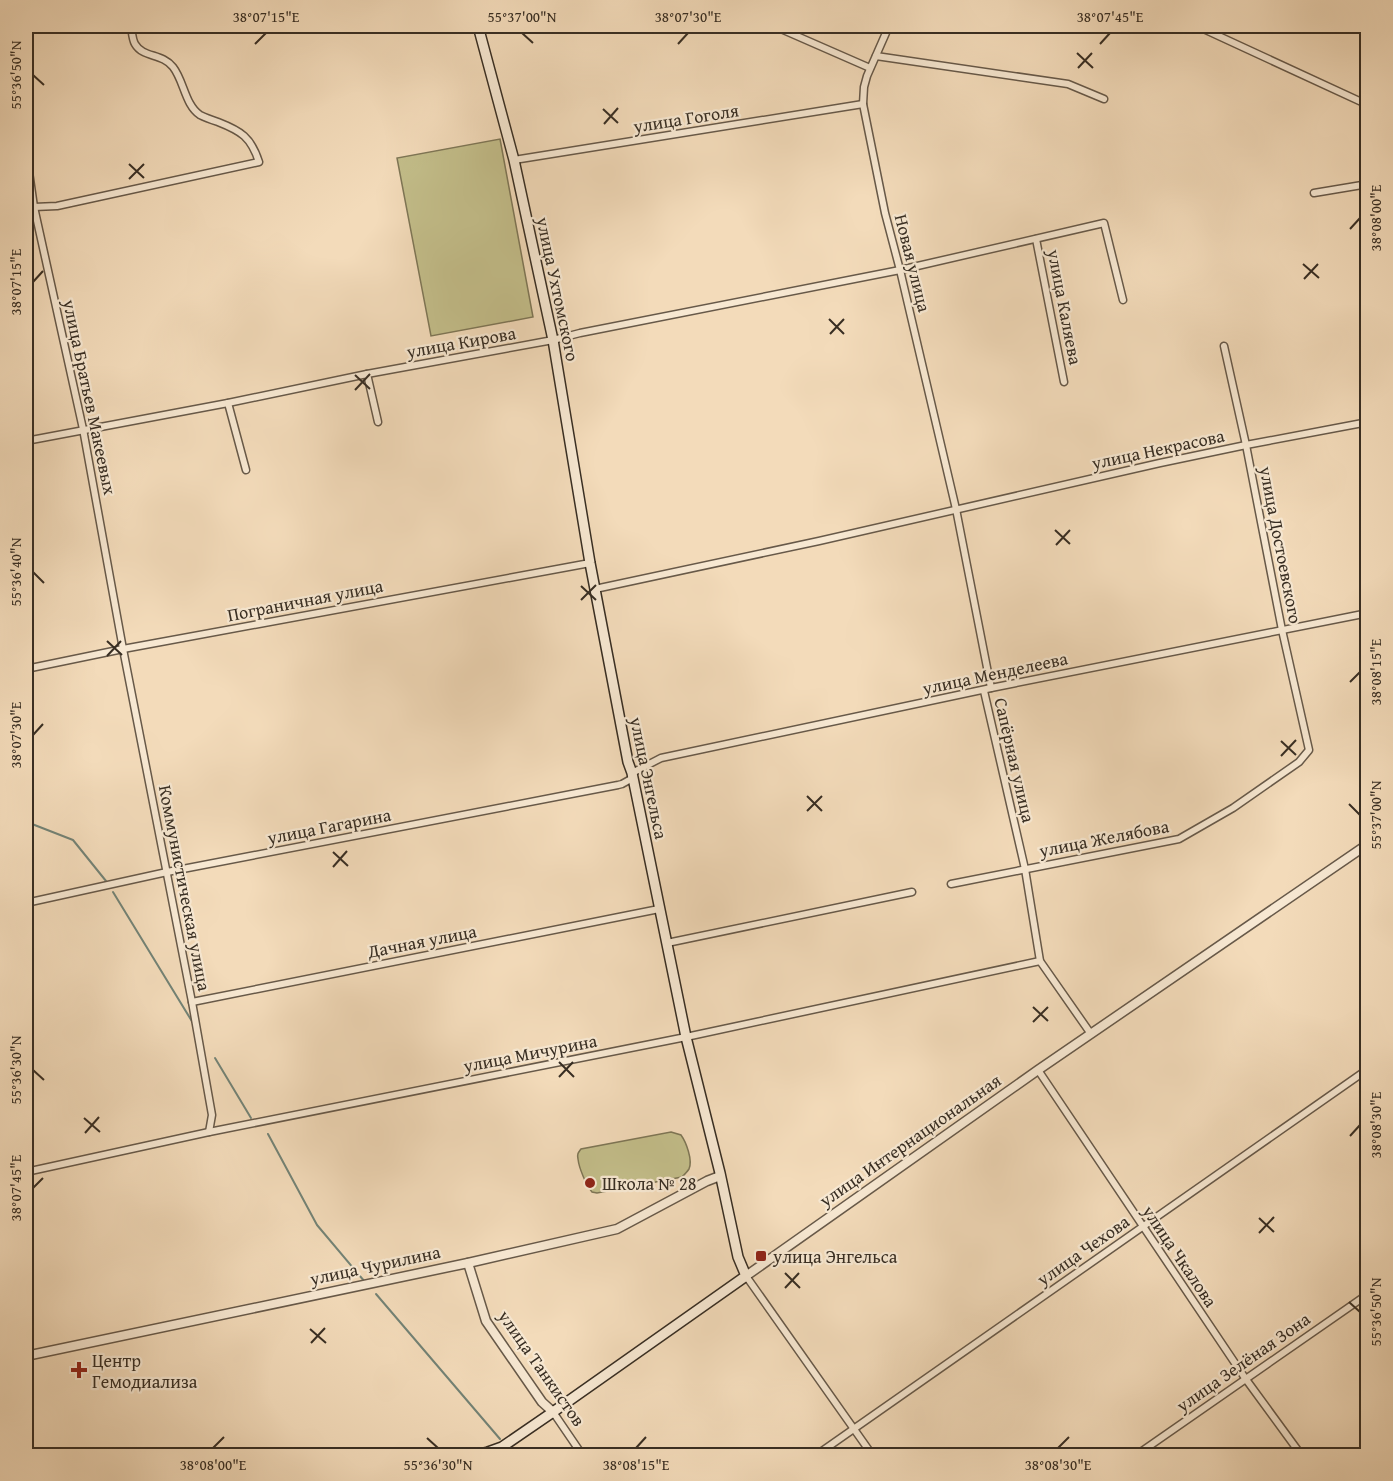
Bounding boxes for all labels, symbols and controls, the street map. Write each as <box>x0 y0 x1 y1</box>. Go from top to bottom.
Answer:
text: 38°07'15"E <box>233 6 300 27</box>
text: 55°37'00"N <box>488 6 557 27</box>
text: 38°07'30"E <box>655 6 722 27</box>
text: 38°07'45"E <box>1077 6 1144 27</box>
text: 55°36'50"N <box>5 40 26 109</box>
street label: улица Гоголя <box>630 96 741 140</box>
text: 38°08'00"E <box>1365 184 1386 251</box>
street label: Новая улица <box>888 211 938 315</box>
street label: улица Ухтомского <box>529 213 586 364</box>
street label: улица Каляева <box>1040 246 1089 367</box>
text: 38°07'15"E <box>5 248 26 315</box>
street label: улица Братьев Макеевых <box>56 296 124 498</box>
street label: улица Кирова <box>403 319 518 365</box>
street label: улица Некрасова <box>1088 422 1227 476</box>
street label: улица Достоевского <box>1252 463 1309 626</box>
text: 55°36'40"N <box>5 537 26 606</box>
street label: Пограничная улица <box>225 572 386 628</box>
text: 38°08'15"E <box>1365 638 1386 705</box>
street label: улица Менделеева <box>919 644 1071 702</box>
street label: Сапёрная улица <box>988 695 1043 825</box>
text: 38°07'30"E <box>5 701 26 768</box>
street label: улица Энгельса <box>623 713 675 842</box>
text: 55°37'00"N <box>1365 780 1386 849</box>
street label: Коммунистическая улица <box>152 783 218 994</box>
street label: улица Гагарина <box>264 801 394 851</box>
street label: улица Желябова <box>1036 812 1172 864</box>
street label: Дачная улица <box>364 917 479 965</box>
street label: улица Мичурина <box>460 1027 600 1079</box>
text: 55°36'30"N <box>5 1035 26 1104</box>
street label: улица Интернациональная <box>813 1067 1006 1214</box>
text: 38°08'30"E <box>1365 1091 1386 1158</box>
text: 38°07'45"E <box>5 1154 26 1221</box>
place label: Школа № 28 <box>602 1170 696 1197</box>
marker: Школа № 28 <box>583 1176 597 1190</box>
street label: улица Чкалова <box>1135 1199 1224 1313</box>
street label: улица Чехова <box>1030 1208 1135 1293</box>
street label: улица Чурилина <box>306 1238 443 1292</box>
place label: улица Энгельса <box>772 1243 898 1270</box>
marker: улица Энгельса <box>754 1249 768 1263</box>
text: 55°36'50"N <box>1365 1277 1386 1346</box>
street label: улица Танкистов <box>491 1304 592 1432</box>
street label: улица Зелёная Зона <box>1170 1305 1316 1419</box>
place label: Центр Гемодиализа <box>92 1347 198 1395</box>
marker: Центр Гемодиализа <box>70 1361 88 1379</box>
text: 38°08'00"E <box>180 1454 247 1475</box>
text: 55°36'30"N <box>404 1454 473 1475</box>
text: 38°08'15"E <box>603 1454 670 1475</box>
text: 38°08'30"E <box>1025 1454 1092 1475</box>

